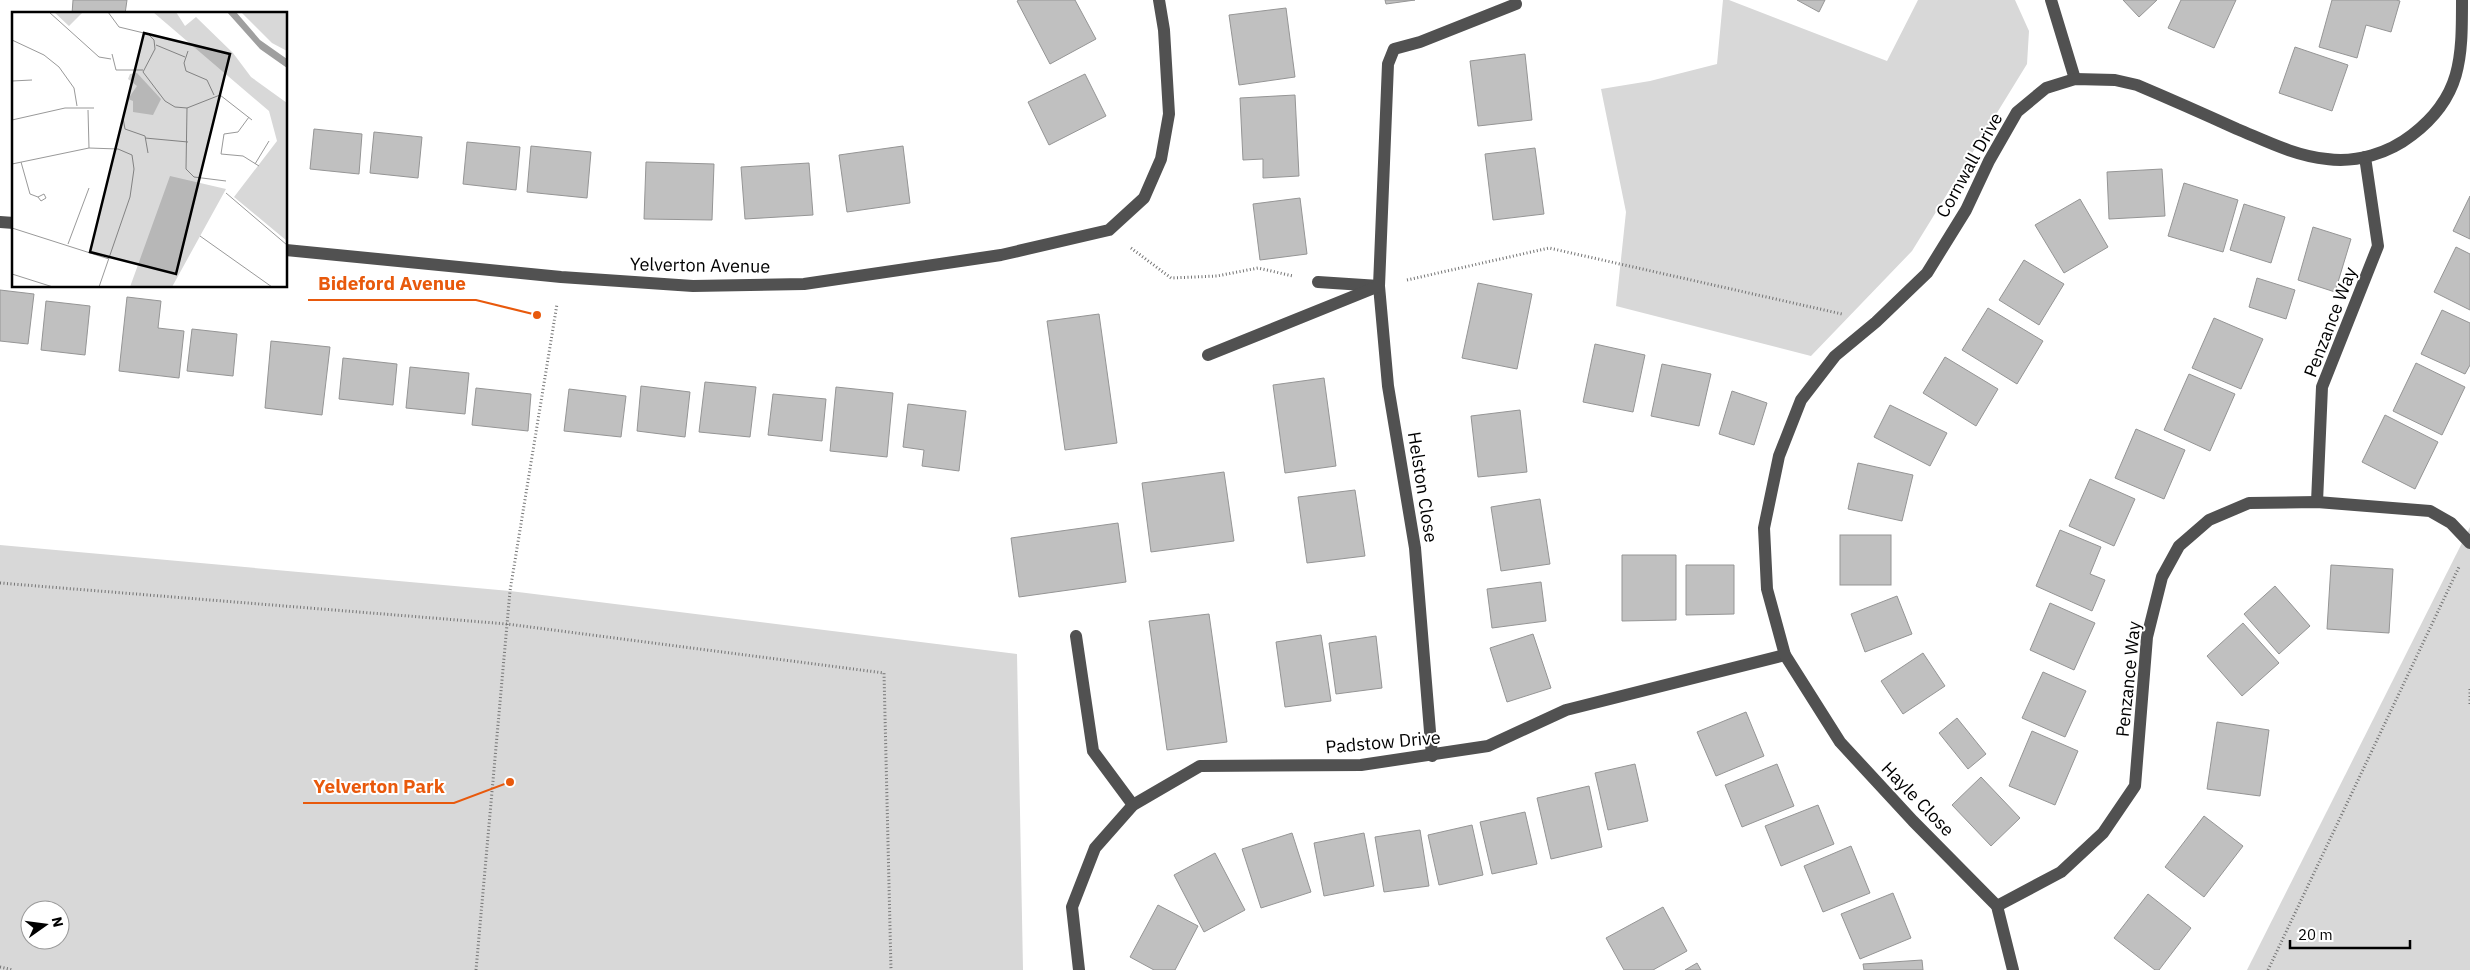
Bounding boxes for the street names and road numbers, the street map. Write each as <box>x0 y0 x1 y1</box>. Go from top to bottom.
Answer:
street label: Cornwall Drive <box>1931 108 2007 222</box>
street label: Yelverton Avenue <box>630 252 771 278</box>
street label: Penzance Way <box>2298 264 2362 380</box>
street label: Helston Close <box>1403 430 1443 544</box>
street label: Penzance Way <box>2110 620 2146 738</box>
street label: Padstow Drive <box>1324 726 1442 758</box>
street label: Hayle Close <box>1877 757 1959 841</box>

